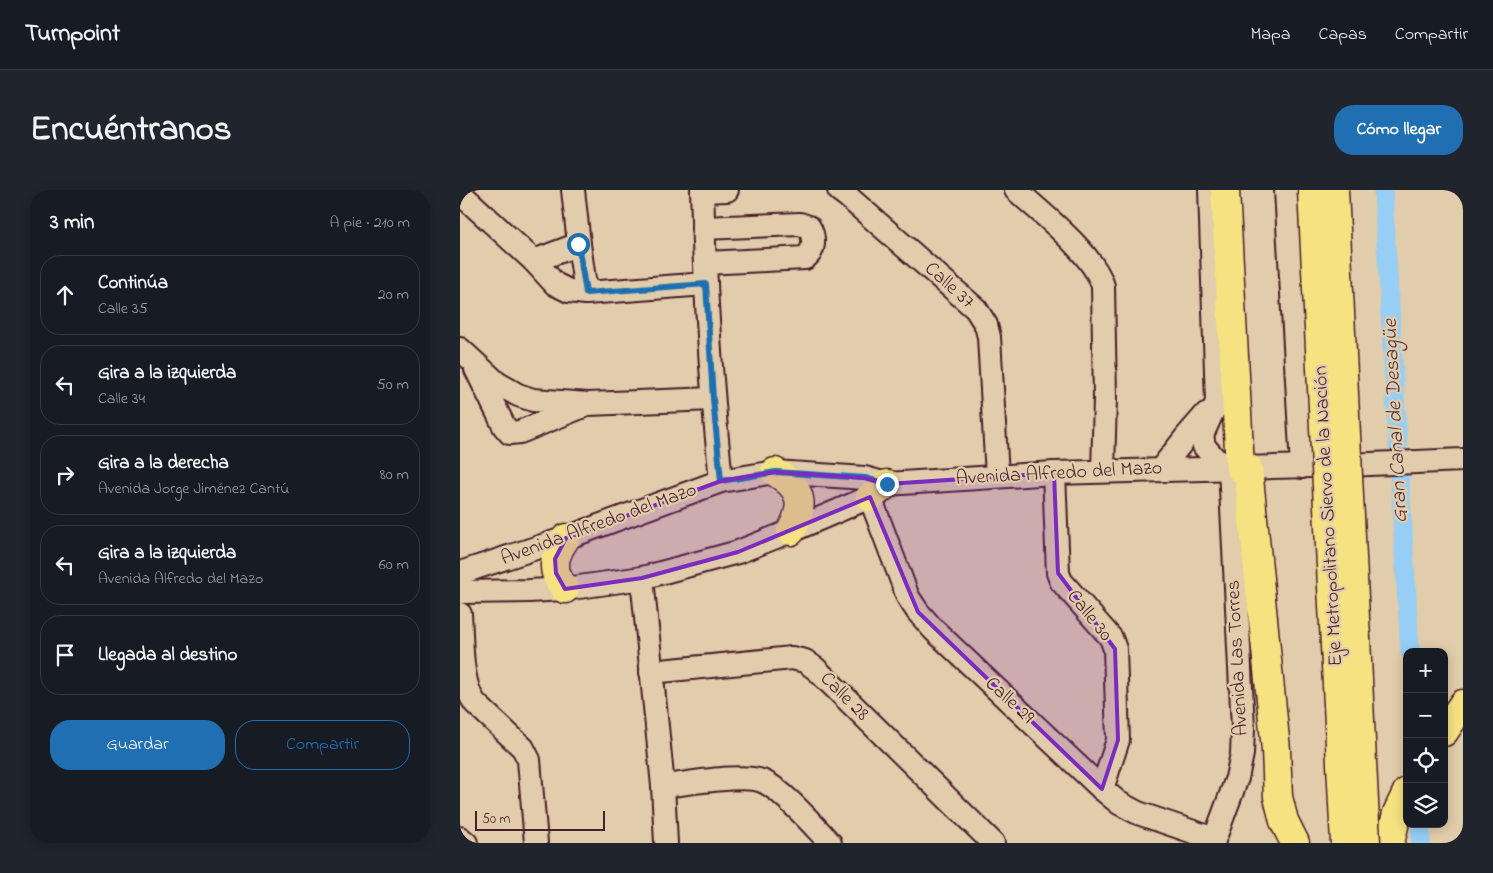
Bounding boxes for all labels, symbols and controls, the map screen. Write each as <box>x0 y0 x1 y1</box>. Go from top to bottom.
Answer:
text: Turnpoint <box>25 17 120 52</box>
text: Mapa <box>1250 22 1291 48</box>
text: Capas <box>1319 22 1367 48</box>
text: Compartir <box>1395 22 1468 48</box>
text: Encuéntranos <box>30 105 232 156</box>
button: Cómo llegar <box>1334 105 1463 155</box>
text: 3 min <box>50 208 94 238</box>
text: A pie · 210 m <box>330 211 410 235</box>
route start <box>567 233 590 256</box>
street label: Calle 37 <box>917 255 981 317</box>
text: Continúa <box>98 270 168 297</box>
icon: ahead <box>51 281 79 309</box>
text: 20 m <box>378 283 409 307</box>
text: Calle 35 <box>98 297 148 321</box>
water label: Gran Canal de Desagüe <box>1376 317 1417 524</box>
text: Gira a la izquierda <box>98 360 236 387</box>
street label: Eje Metropolitano Siervo de la Nación <box>1307 365 1351 667</box>
icon: left <box>51 371 79 399</box>
text: 50 m <box>377 373 409 397</box>
text: Calle 34 <box>98 387 145 411</box>
text: Gira a la derecha <box>98 450 229 477</box>
street label: Avenida Alfredo del Mazo <box>955 454 1163 494</box>
icon: right <box>51 461 79 489</box>
text: 80 m <box>380 463 409 487</box>
route end <box>876 473 899 496</box>
street label: Avenida Alfredo del Mazo <box>497 476 701 574</box>
text: Avenida Jorge Jiménez Cantú <box>98 477 289 501</box>
text: Gira a la izquierda <box>98 540 236 567</box>
icon: left <box>51 551 79 579</box>
text: 60 m <box>379 553 409 577</box>
text: Avenida Alfredo del Mazo <box>98 567 263 591</box>
street label: Avenida Las Torres <box>1219 579 1257 737</box>
street label: Calle 30 <box>1059 584 1119 648</box>
icon: arrive <box>51 641 79 669</box>
text: Llegada al destino <box>98 642 237 669</box>
map controls <box>1403 648 1448 828</box>
button: + <box>1403 648 1448 693</box>
street label: Calle 28 <box>813 666 875 728</box>
street label: Calle 29 <box>978 670 1040 732</box>
button: − <box>1403 693 1448 738</box>
button: Guardar <box>50 720 225 770</box>
button: Compartir <box>235 720 410 770</box>
button: locate <box>1403 738 1448 783</box>
button: layers <box>1403 783 1448 828</box>
scale bar <box>475 808 605 831</box>
text: 50 m <box>482 809 510 830</box>

